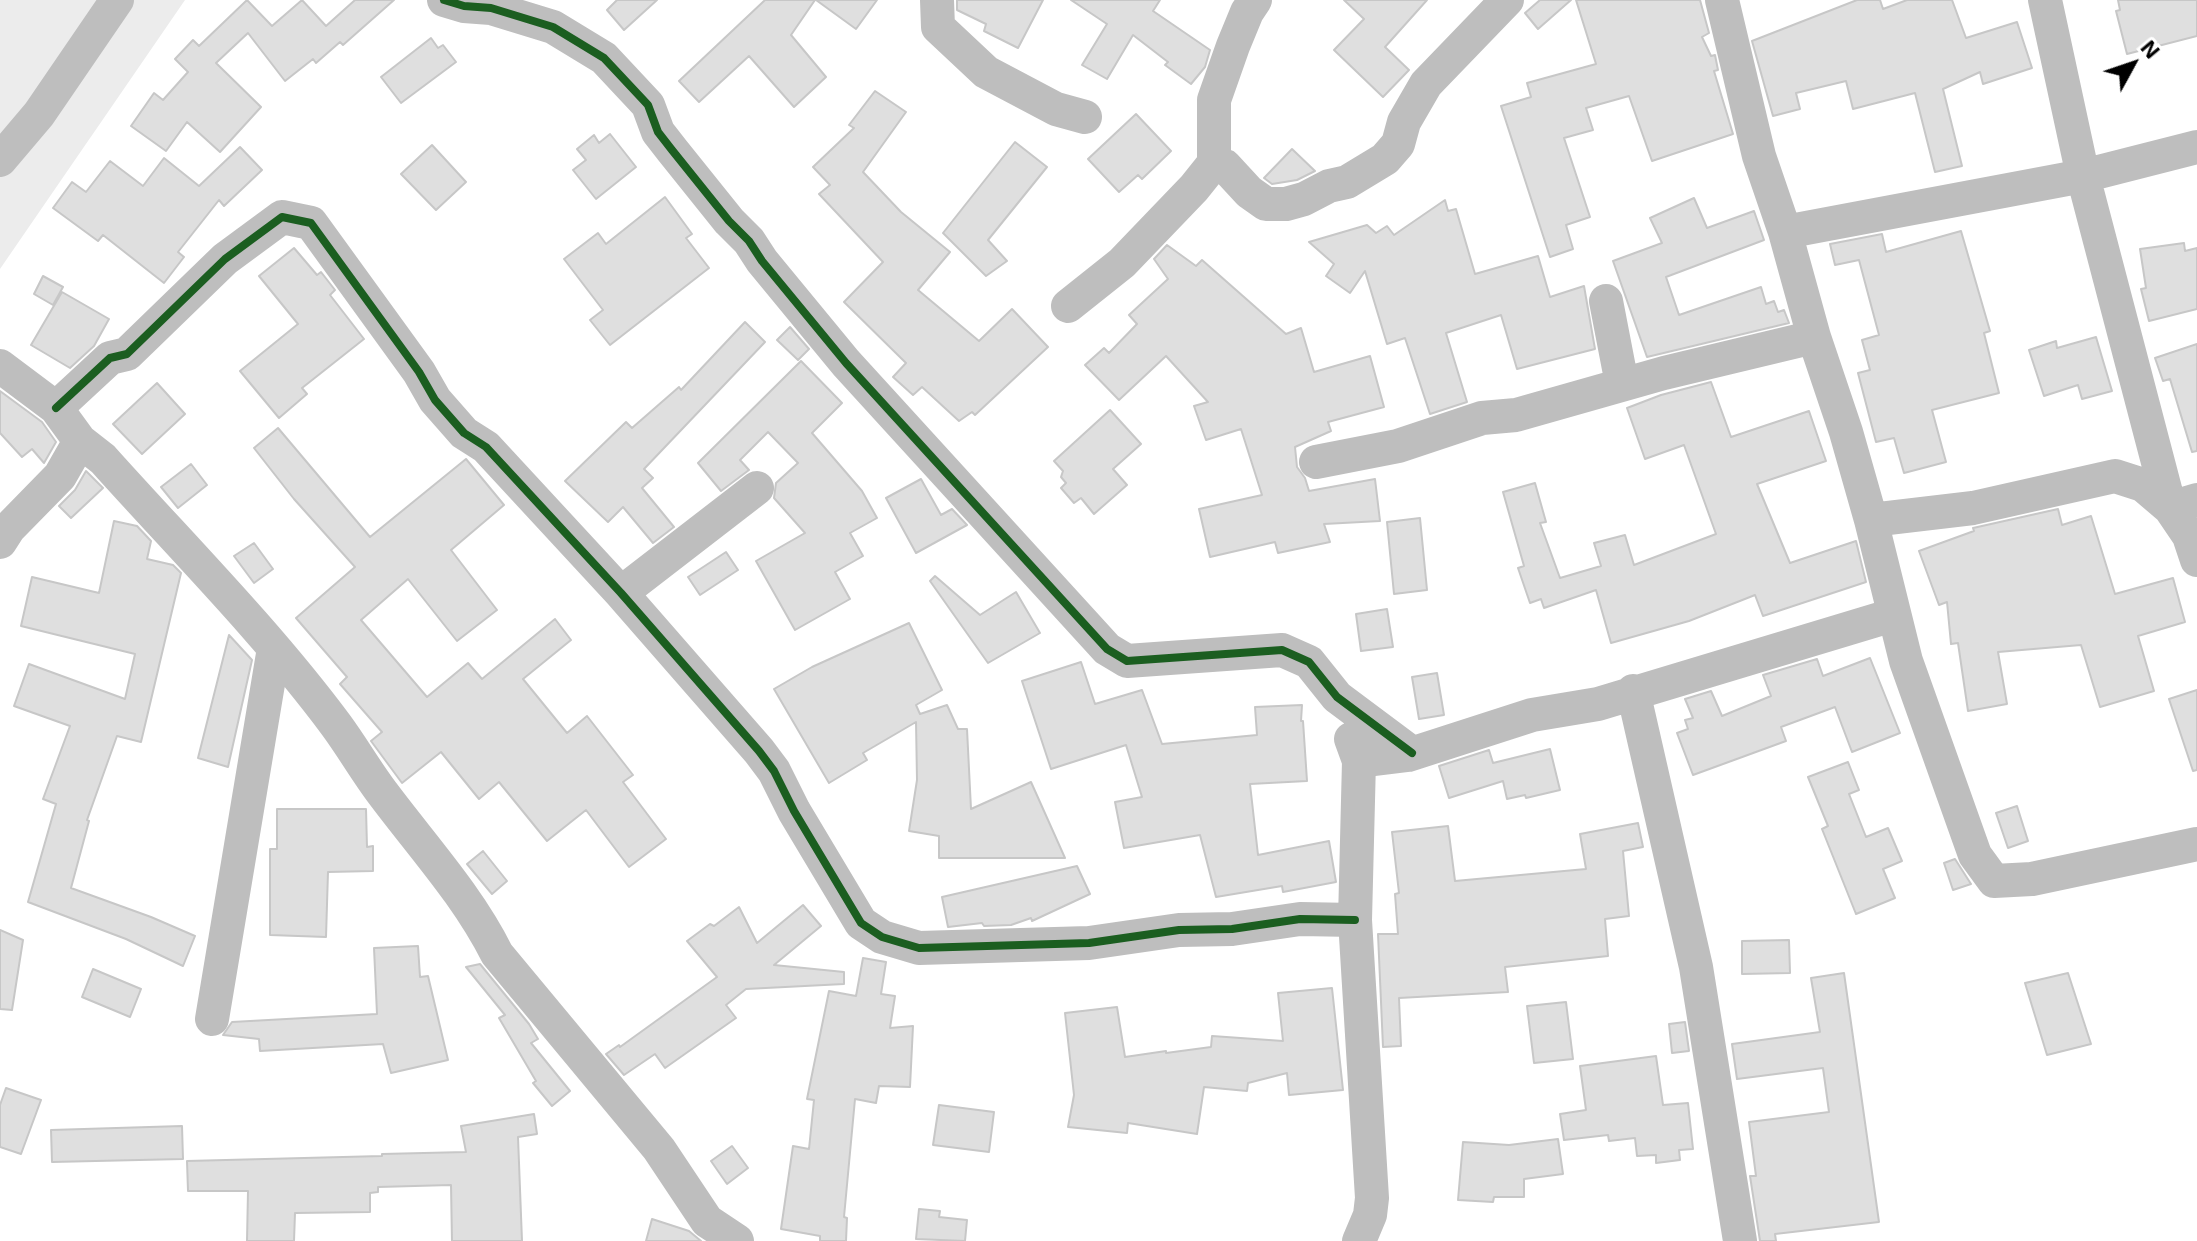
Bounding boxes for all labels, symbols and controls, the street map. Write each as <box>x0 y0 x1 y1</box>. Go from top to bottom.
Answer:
north arrow <box>2093 24 2173 104</box>
text: N <box>2136 34 2166 63</box>

